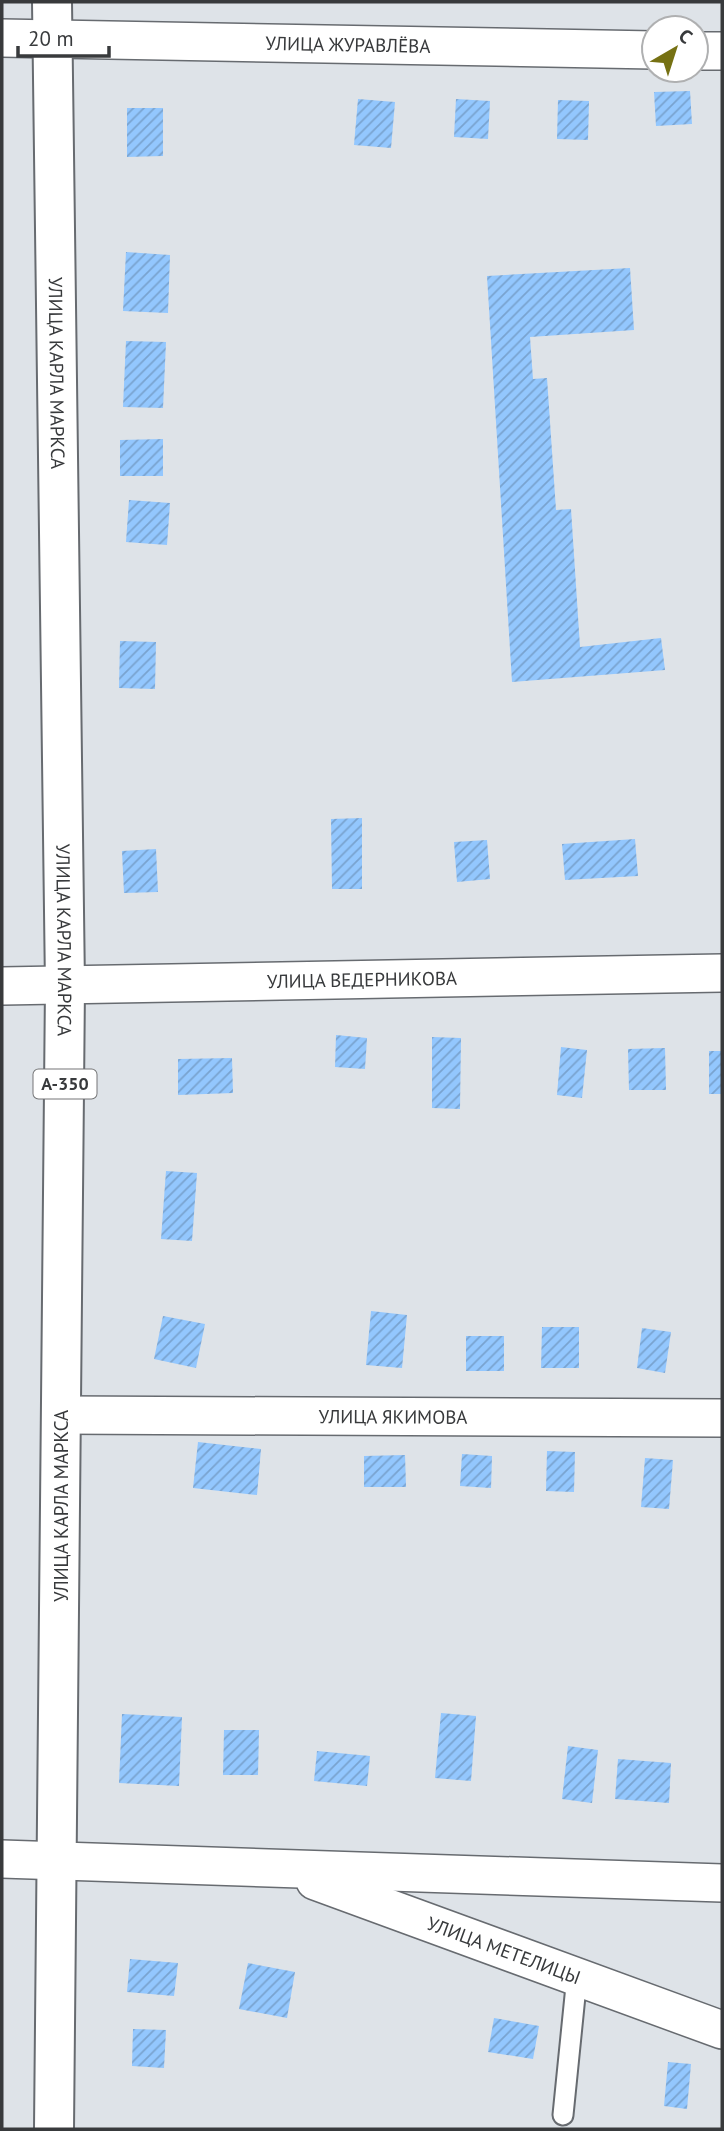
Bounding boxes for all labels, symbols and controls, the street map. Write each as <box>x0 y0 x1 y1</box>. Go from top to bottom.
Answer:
scale bar <box>18 14 108 58</box>
north arrow <box>640 14 710 84</box>
text: С <box>674 23 698 49</box>
text: 20 m <box>28 25 74 52</box>
street label: УЛИЦА ЖУРАВЛЁВА <box>265 31 431 58</box>
street label: УЛИЦА КАРЛА МАРКСА <box>44 277 70 469</box>
street label: УЛИЦА КАРЛА МАРКСА <box>51 844 77 1036</box>
street label: УЛИЦА ВЕДЕРНИКОВА <box>267 966 457 993</box>
road number: А-350 <box>34 1070 96 1098</box>
street label: УЛИЦА ЯКИМОВА <box>319 1404 467 1429</box>
street label: УЛИЦА КАРЛА МАРКСА <box>49 1410 73 1602</box>
street label: УЛИЦА МЕТЕЛИЦЫ <box>424 1911 584 1989</box>

